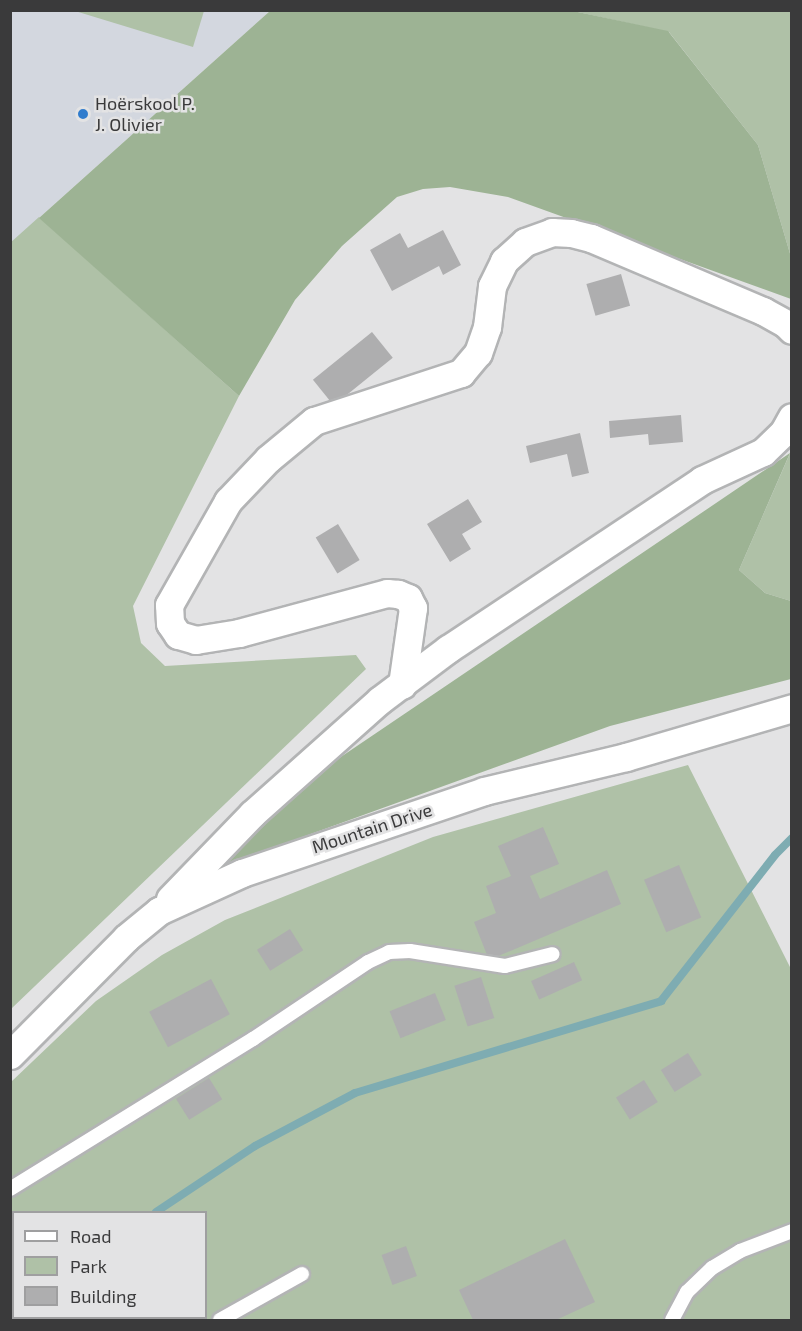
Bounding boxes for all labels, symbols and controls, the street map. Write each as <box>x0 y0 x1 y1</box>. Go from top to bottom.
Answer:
place label: Hoërskool P. J. Olivier <box>95 93 195 136</box>
marker: Hoërskool P. J. Olivier <box>76 107 90 121</box>
street label: Mountain Drive <box>309 798 435 858</box>
legend <box>12 1211 207 1319</box>
text: Road <box>70 1225 111 1247</box>
text: Park <box>70 1255 107 1277</box>
text: Building <box>70 1285 137 1307</box>

